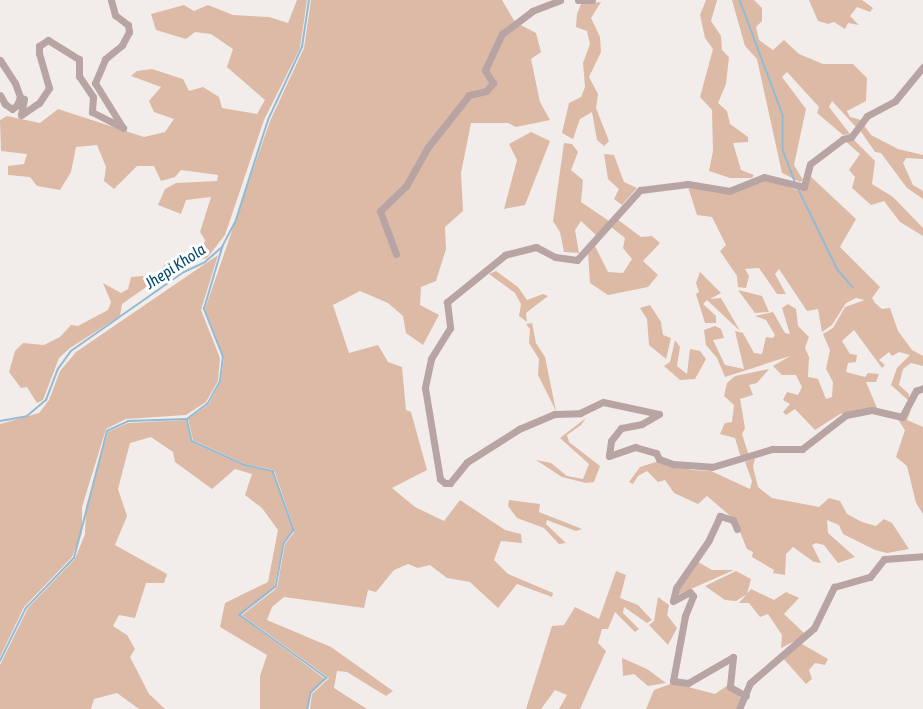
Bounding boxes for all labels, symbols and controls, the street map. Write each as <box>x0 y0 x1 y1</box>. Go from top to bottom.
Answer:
water label: Jhepi Khola <box>141 239 209 293</box>

